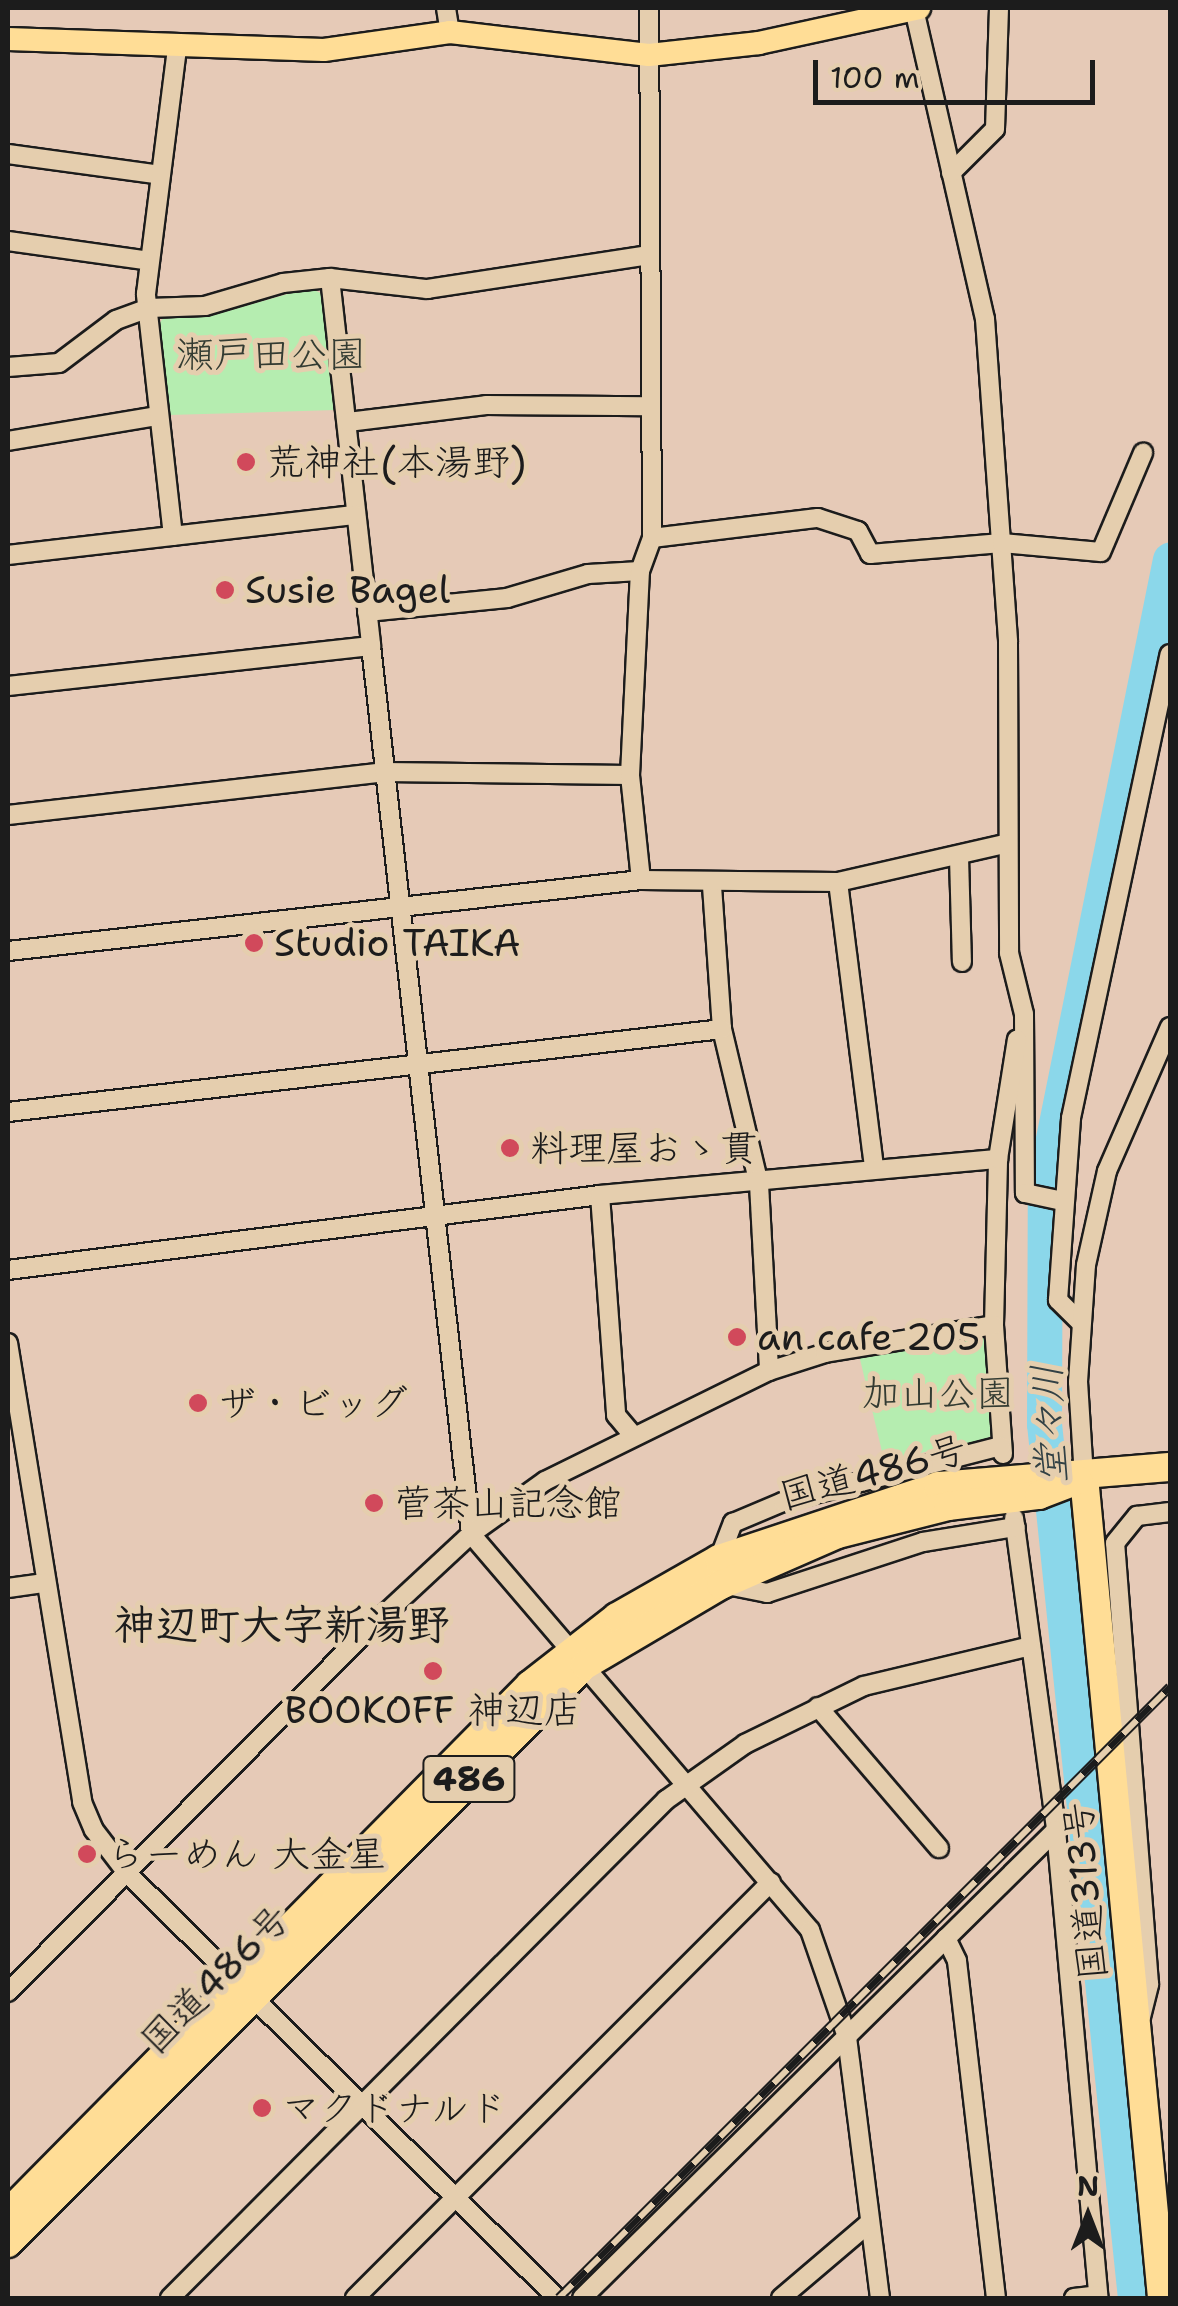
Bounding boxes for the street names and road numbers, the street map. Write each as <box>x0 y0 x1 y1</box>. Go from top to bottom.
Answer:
street label: 国道486号 <box>774 1425 972 1519</box>
road number: 486 <box>422 1749 516 1809</box>
street label: 国道313号 <box>1054 1800 1116 1982</box>
street label: 国道486号 <box>131 1895 299 2063</box>

